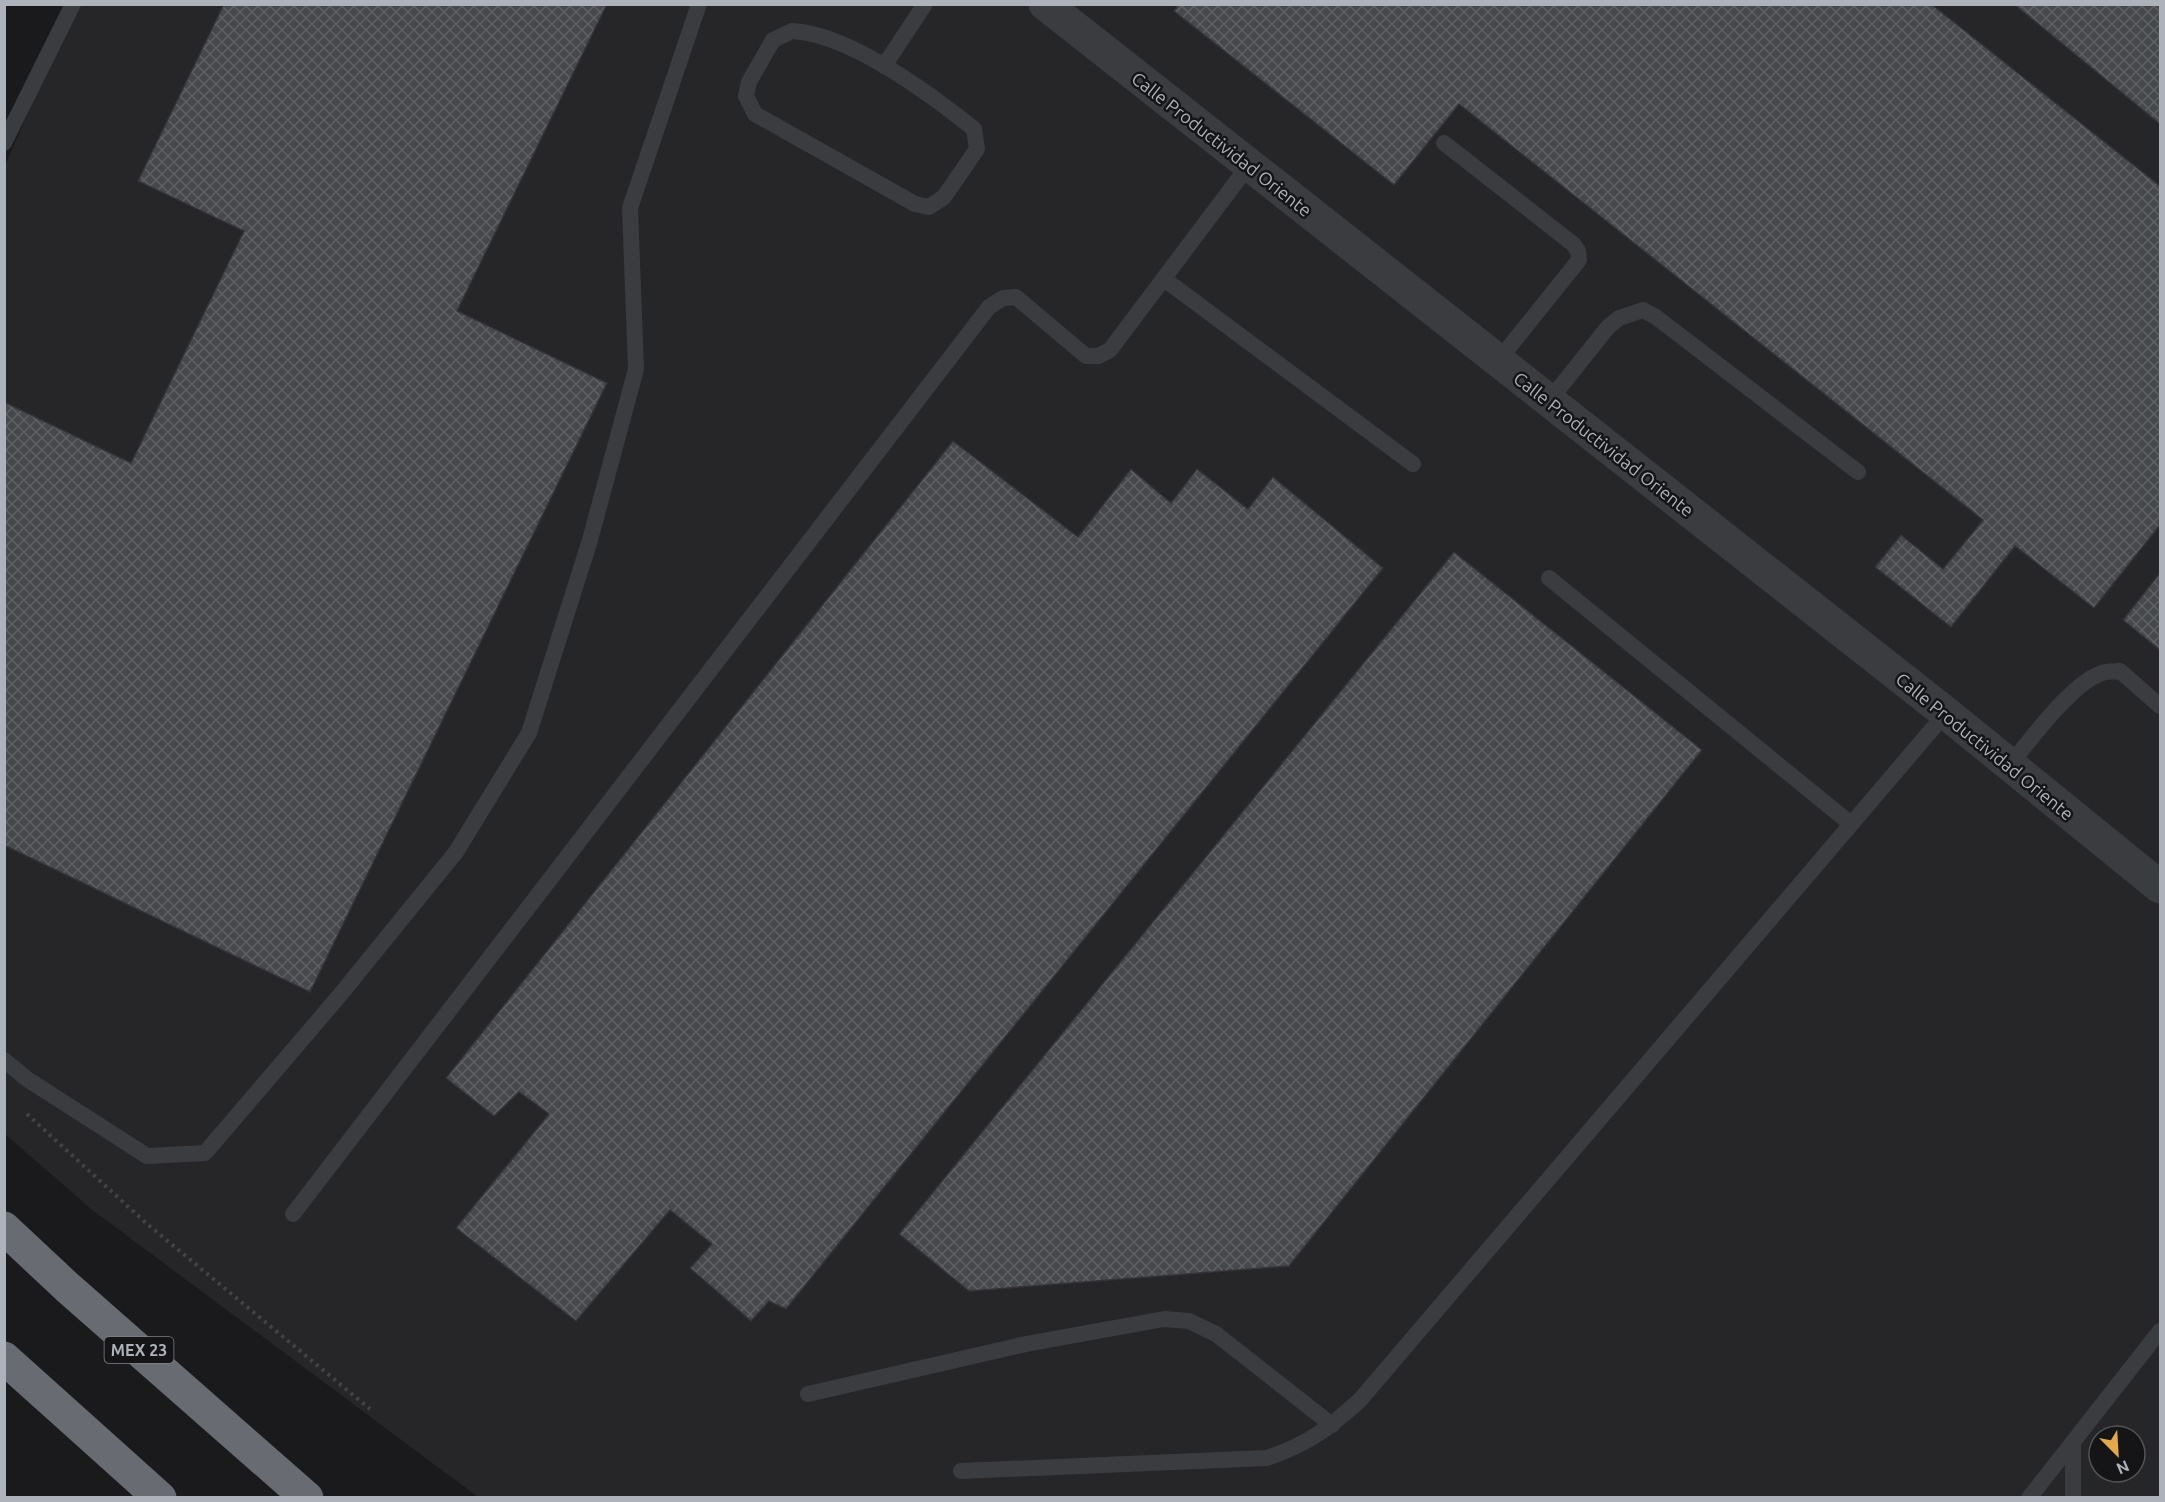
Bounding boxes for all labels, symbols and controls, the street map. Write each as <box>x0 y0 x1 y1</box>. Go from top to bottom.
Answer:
street label: Calle Productividad Oriente <box>1128 68 1316 220</box>
street label: Calle Productividad Oriente <box>1510 368 1698 520</box>
street label: Calle Productividad Oriente <box>1892 668 2078 824</box>
road number: MEX 23 <box>104 1337 174 1363</box>
north arrow <box>2087 1424 2147 1484</box>
text: N <box>2114 1457 2132 1478</box>

